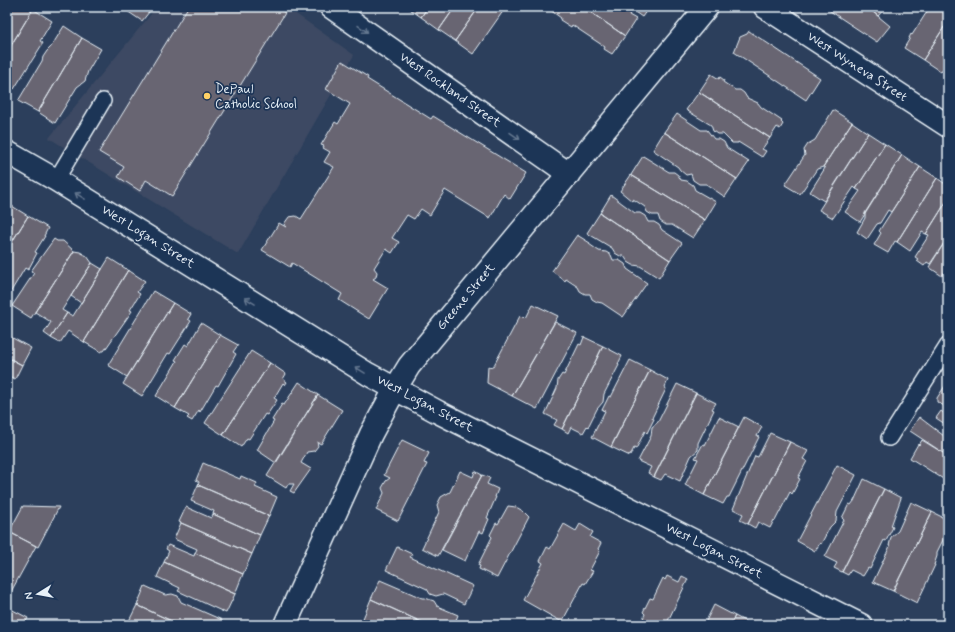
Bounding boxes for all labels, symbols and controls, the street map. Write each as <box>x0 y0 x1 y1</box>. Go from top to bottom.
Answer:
one-way arrow <box>357 25 368 33</box>
street label: West Wyneva Street <box>804 28 910 106</box>
street label: West Rockland Street <box>396 49 504 132</box>
place label: DePaul Catholic School <box>215 81 297 113</box>
marker: DePaul Catholic School <box>202 91 212 101</box>
one-way arrow <box>510 132 521 140</box>
one-way arrow <box>74 191 86 199</box>
street label: West Logan Street <box>97 201 198 274</box>
street label: Greene Street <box>433 260 499 334</box>
one-way arrow <box>245 297 256 305</box>
one-way arrow <box>355 365 366 374</box>
street label: West Logan Street <box>373 371 477 439</box>
street label: West Logan Street <box>662 519 766 585</box>
north arrow <box>18 574 58 614</box>
text: N <box>22 591 37 601</box>

